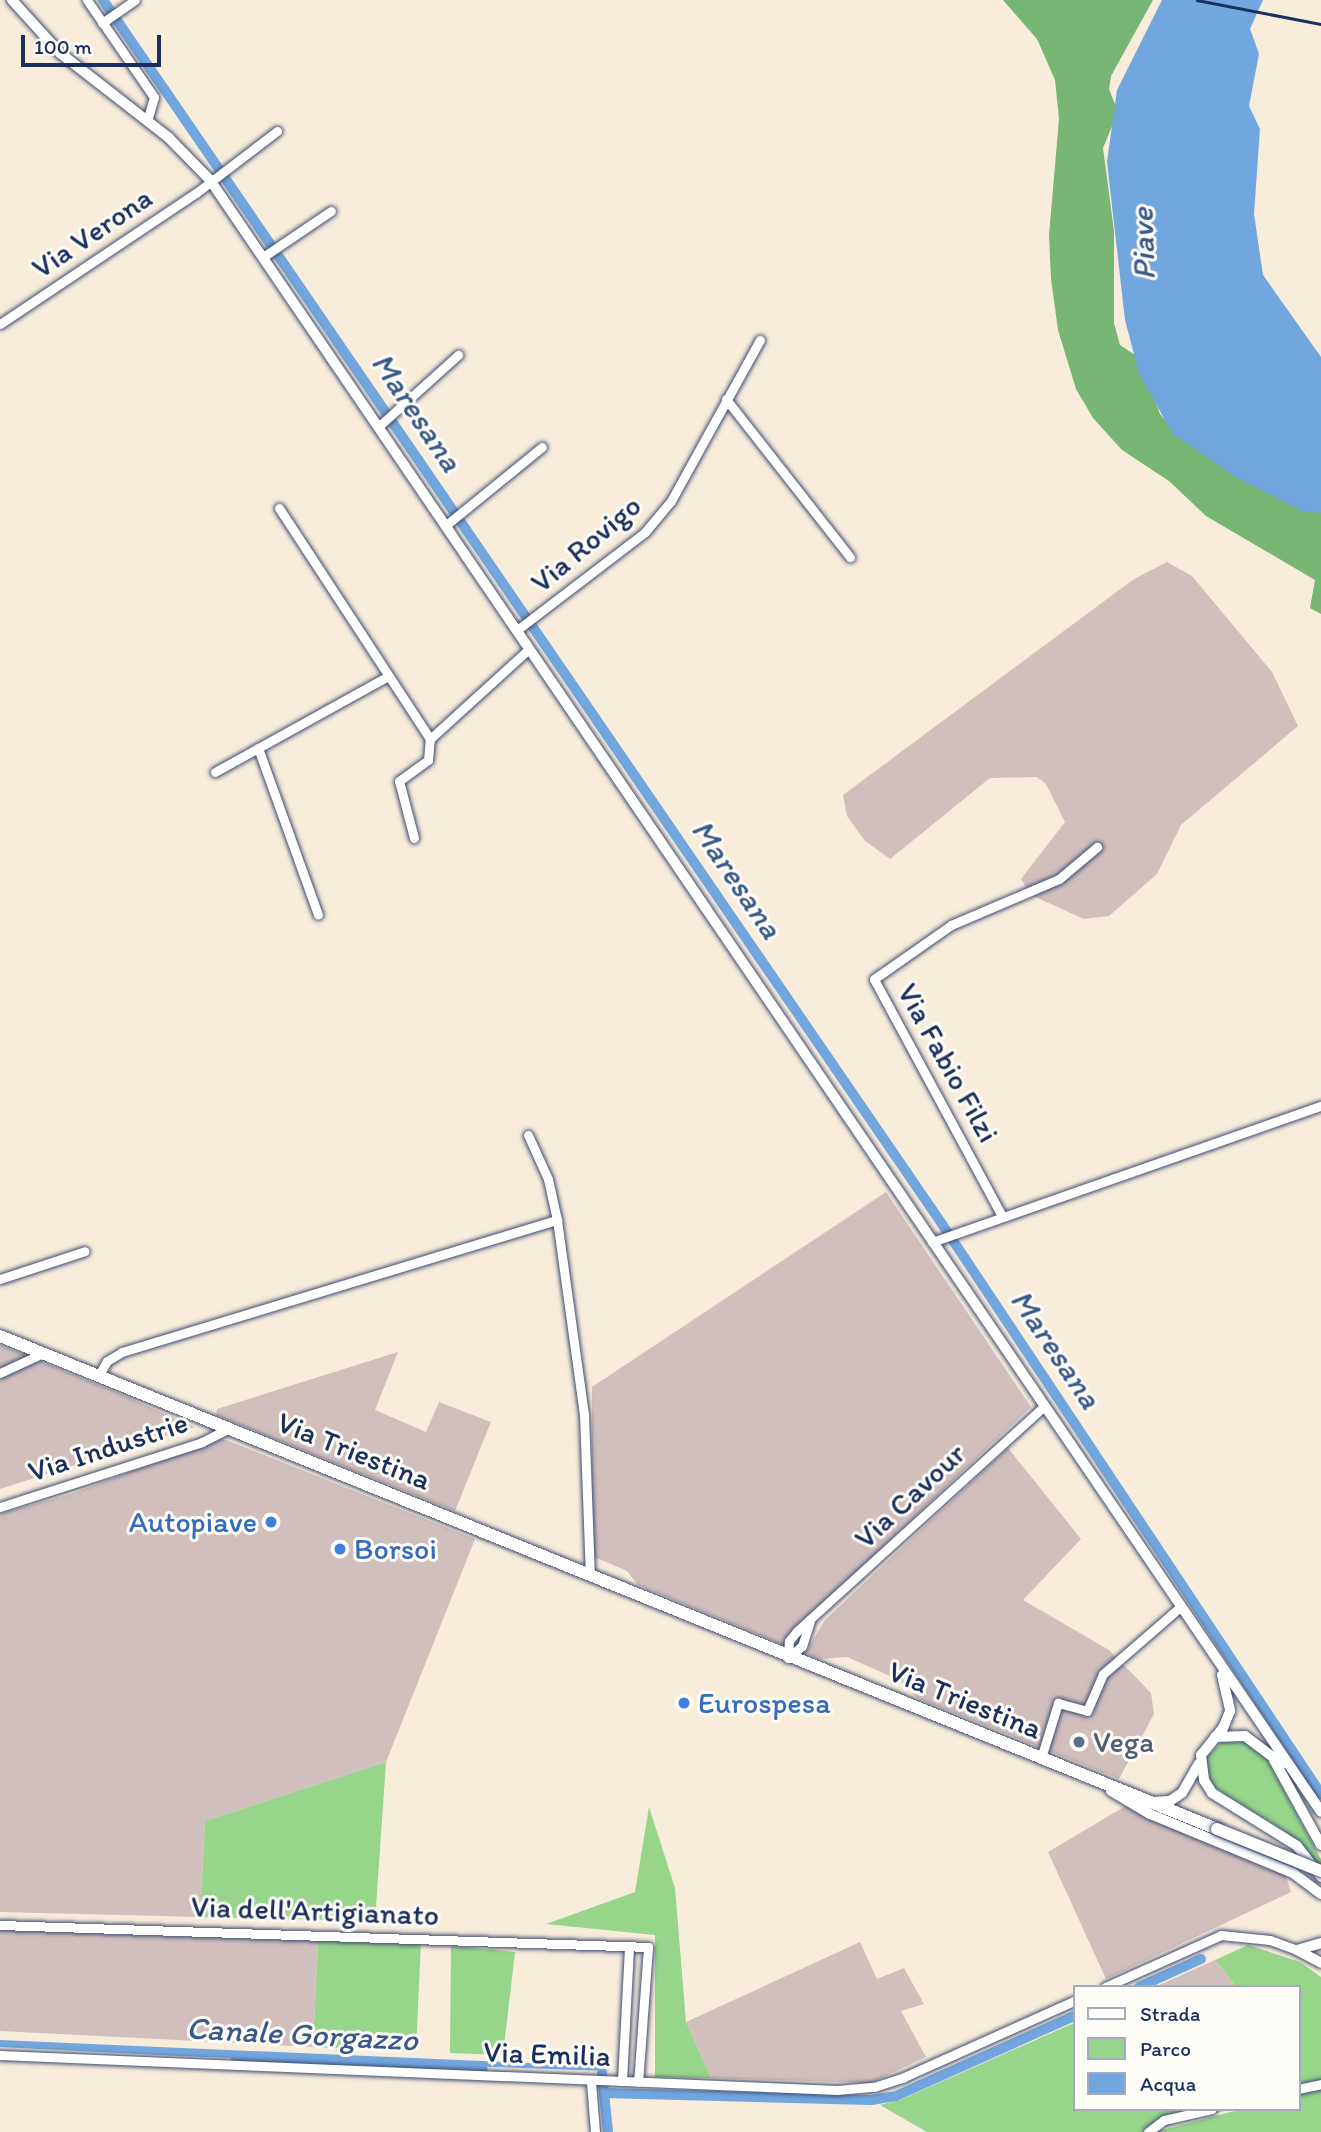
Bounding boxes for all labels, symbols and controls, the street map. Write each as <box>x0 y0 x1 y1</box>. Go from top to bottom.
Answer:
scale bar <box>24 21 164 65</box>
text: 100 m <box>34 34 92 59</box>
street label: Via Verona <box>25 180 159 286</box>
water label: Piave <box>1123 207 1163 281</box>
water label: Maresana <box>363 345 471 479</box>
street label: Via Rovigo <box>524 488 648 600</box>
water label: Maresana <box>683 812 791 946</box>
street label: Via Fabio Filzi <box>890 978 1006 1148</box>
water label: Maresana <box>1002 1282 1110 1416</box>
street label: Via Industrie <box>24 1404 192 1490</box>
street label: Via Triestina <box>273 1404 435 1498</box>
street label: Via Cavour <box>847 1436 973 1556</box>
place label: Autopiave <box>129 1504 257 1540</box>
marker: Autopiave <box>263 1514 279 1530</box>
place label: Borsoi <box>354 1531 437 1567</box>
marker: Borsoi <box>332 1541 348 1557</box>
street label: Via Triestina <box>884 1653 1046 1747</box>
place label: Eurospesa <box>698 1685 831 1721</box>
marker: Eurospesa <box>676 1695 692 1711</box>
place label: Vega <box>1093 1724 1154 1760</box>
marker: Vega <box>1071 1734 1087 1750</box>
street label: Via dell'Artigianato <box>191 1889 439 1933</box>
legend <box>1072 1985 1300 2111</box>
text: Strada <box>1140 2001 1200 2026</box>
water label: Canale Gorgazzo <box>185 2009 419 2059</box>
street label: Via Emilia <box>482 2034 612 2074</box>
text: Parco <box>1140 2036 1191 2061</box>
text: Acqua <box>1140 2071 1196 2096</box>

